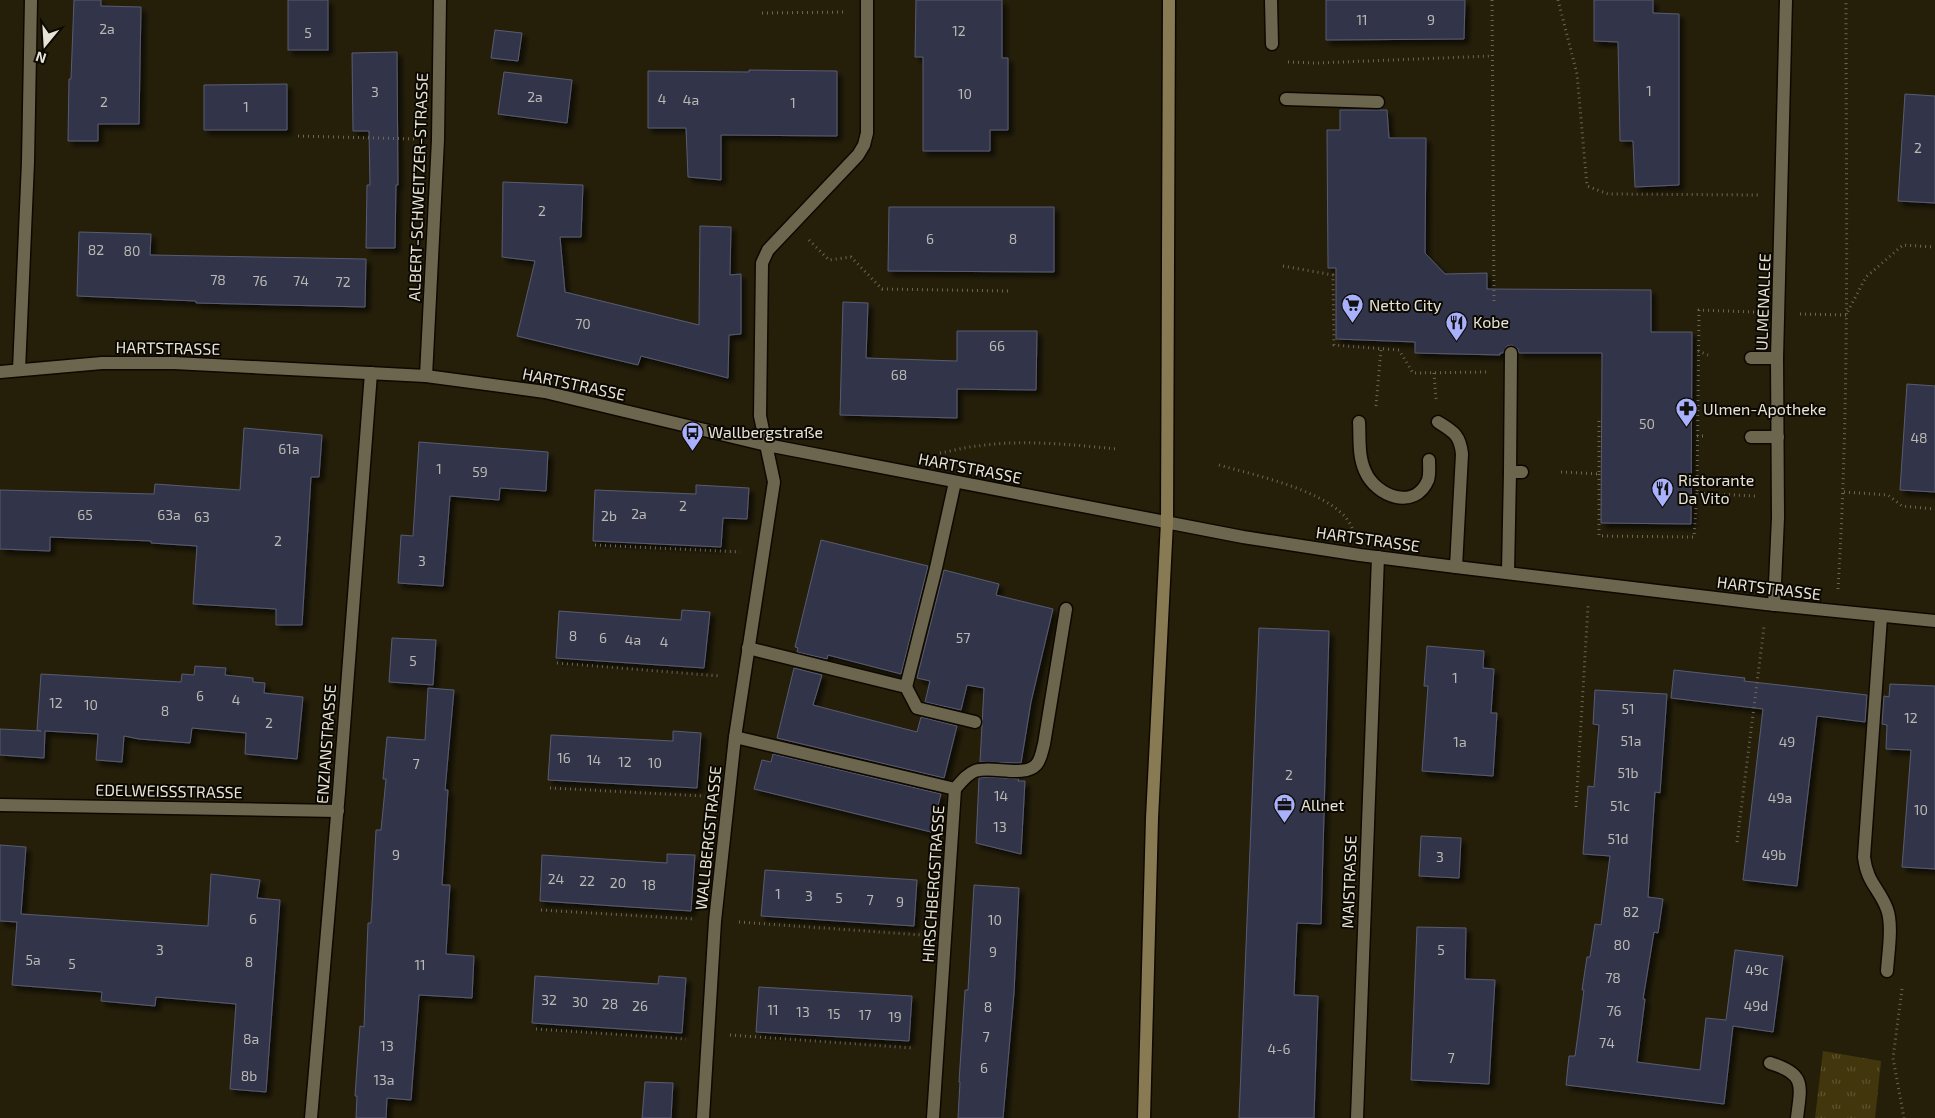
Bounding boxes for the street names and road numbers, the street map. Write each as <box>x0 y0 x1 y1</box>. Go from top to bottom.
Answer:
street label: ALBERT-SCHWEITZER-STRASSE <box>404 72 431 301</box>
street label: ULMENALLEE <box>1751 253 1774 351</box>
street label: HARTSTRASSE <box>116 337 221 358</box>
street label: HARTSTRASSE <box>521 363 627 404</box>
street label: HARTSTRASSE <box>917 448 1023 487</box>
street label: HARTSTRASSE <box>1315 522 1421 555</box>
street label: HARTSTRASSE <box>1716 572 1822 603</box>
street label: ENZIANSTRASSE <box>312 684 339 804</box>
street label: WALLBERGSTRASSE <box>690 765 725 911</box>
street label: EDELWEISSSTRASSE <box>95 780 243 801</box>
street label: HIRSCHBERGSTRASSE <box>918 805 947 963</box>
street label: MAISTRASSE <box>1337 835 1360 929</box>

